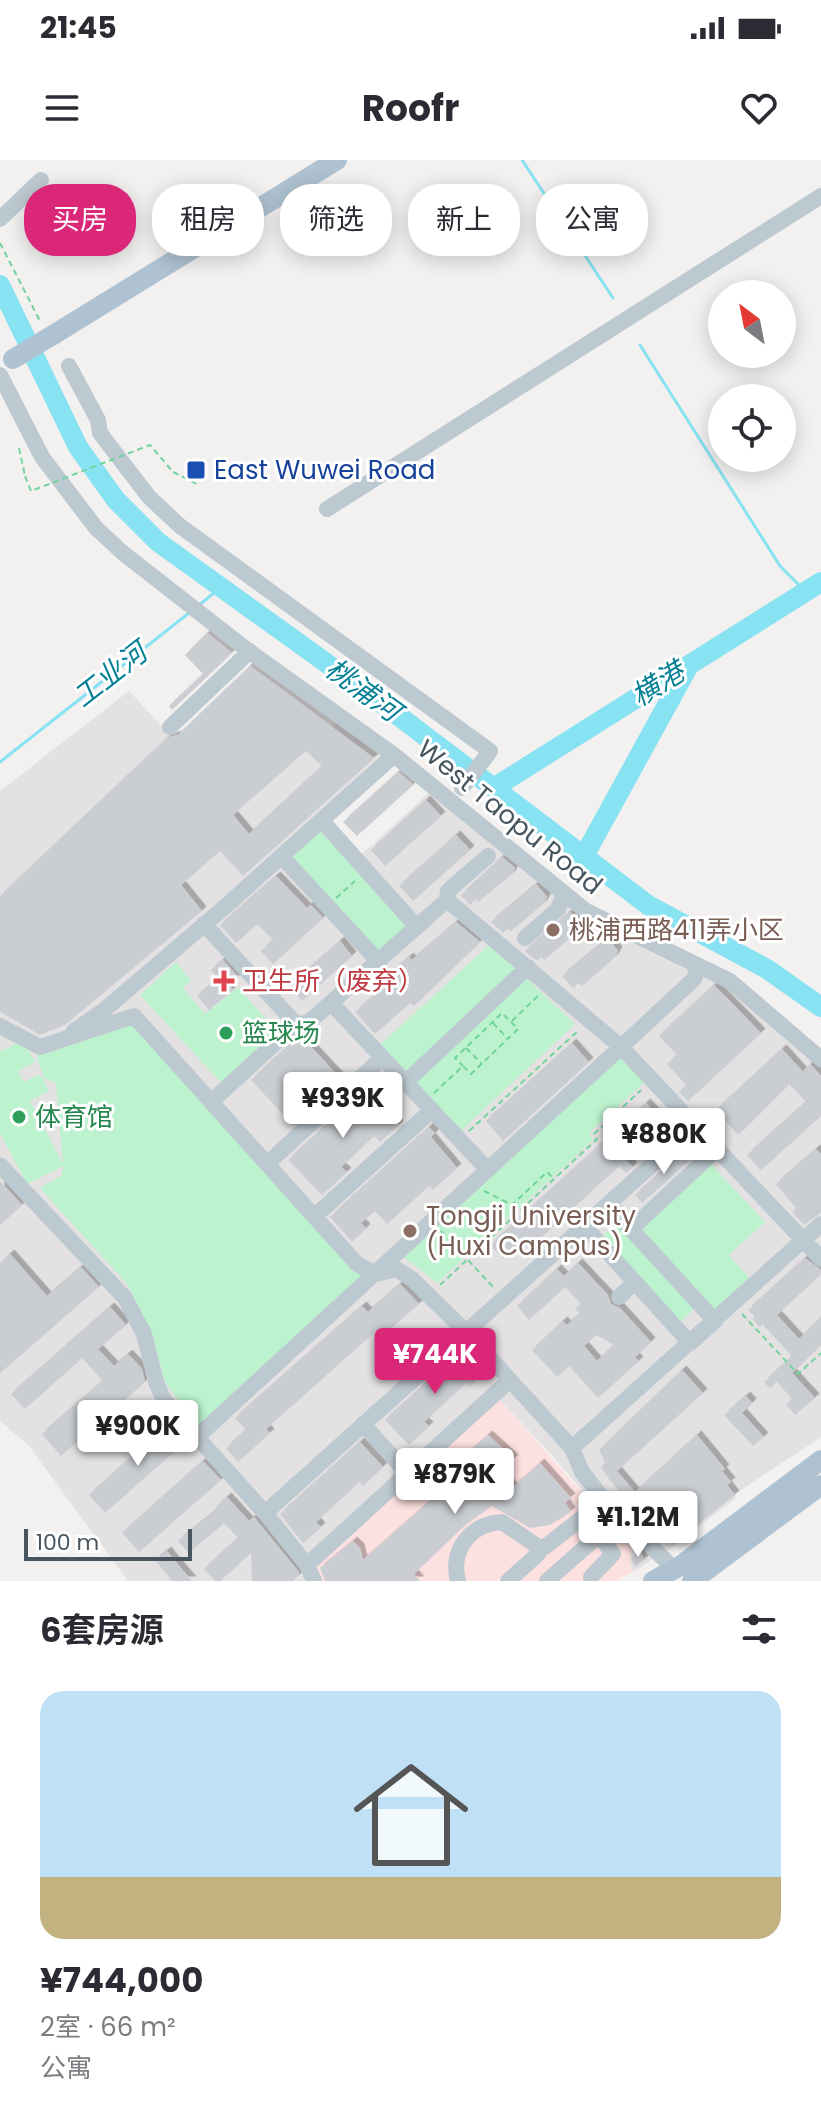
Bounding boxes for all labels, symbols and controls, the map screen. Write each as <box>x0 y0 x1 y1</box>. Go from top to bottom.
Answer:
text: 21:45 <box>40 6 117 49</box>
text: Roofr <box>362 83 459 134</box>
icon: menu <box>40 86 84 130</box>
icon: heart <box>737 86 781 130</box>
chip: 买房 <box>24 184 136 256</box>
chip: 租房 <box>152 184 264 256</box>
chip: 筛选 <box>280 184 392 256</box>
chip: 新上 <box>408 184 520 256</box>
chip: 公寓 <box>536 184 648 256</box>
north arrow <box>708 280 796 368</box>
map controls <box>708 280 796 472</box>
button: locate <box>708 384 796 472</box>
place label: East Wuwei Road <box>214 452 435 488</box>
marker: East Wuwei Road <box>185 459 207 481</box>
water label: 工业河 <box>65 631 159 716</box>
water label: 桃浦河 <box>318 650 412 733</box>
water label: 横港 <box>624 651 695 715</box>
street label: West Taopu Road <box>410 731 610 903</box>
place label: 桃浦西路411弄小区 <box>569 912 784 948</box>
marker: 桃浦西路411弄小区 <box>544 921 562 939</box>
place label: 卫生所（废弃） <box>242 963 424 999</box>
marker: 卫生所（废弃） <box>213 970 235 992</box>
place label: 篮球场 <box>242 1015 320 1051</box>
marker: 篮球场 <box>217 1024 235 1042</box>
pin: ¥939K <box>287 1072 399 1140</box>
text: ¥939K <box>301 1080 385 1116</box>
place label: 体育馆 <box>35 1099 113 1135</box>
marker: 体育馆 <box>10 1108 28 1126</box>
pin: ¥880K <box>608 1108 720 1176</box>
text: ¥880K <box>621 1116 707 1152</box>
place label: Tongji University (Huxi Campus) <box>426 1198 636 1264</box>
marker: Tongji University (Huxi Campus) <box>401 1222 419 1240</box>
pin: ¥744K <box>379 1328 491 1396</box>
text: ¥744K <box>393 1336 477 1372</box>
pin: ¥900K <box>82 1400 194 1468</box>
text: ¥900K <box>95 1408 181 1444</box>
pin: ¥879K <box>399 1448 511 1516</box>
text: ¥879K <box>414 1456 496 1492</box>
pin: ¥1.12M <box>573 1491 703 1559</box>
text: ¥1.12M <box>596 1499 680 1535</box>
scale bar <box>24 1525 192 1561</box>
text: 100 m <box>36 1527 99 1558</box>
text: 6套房源 <box>40 1606 164 1654</box>
icon: filters <box>737 1607 781 1651</box>
icon: home <box>339 1743 483 1887</box>
text: ¥744,000 <box>40 1956 203 2004</box>
text: 2室 · 66 m² <box>40 2009 176 2045</box>
text: 公寓 <box>40 2050 92 2086</box>

